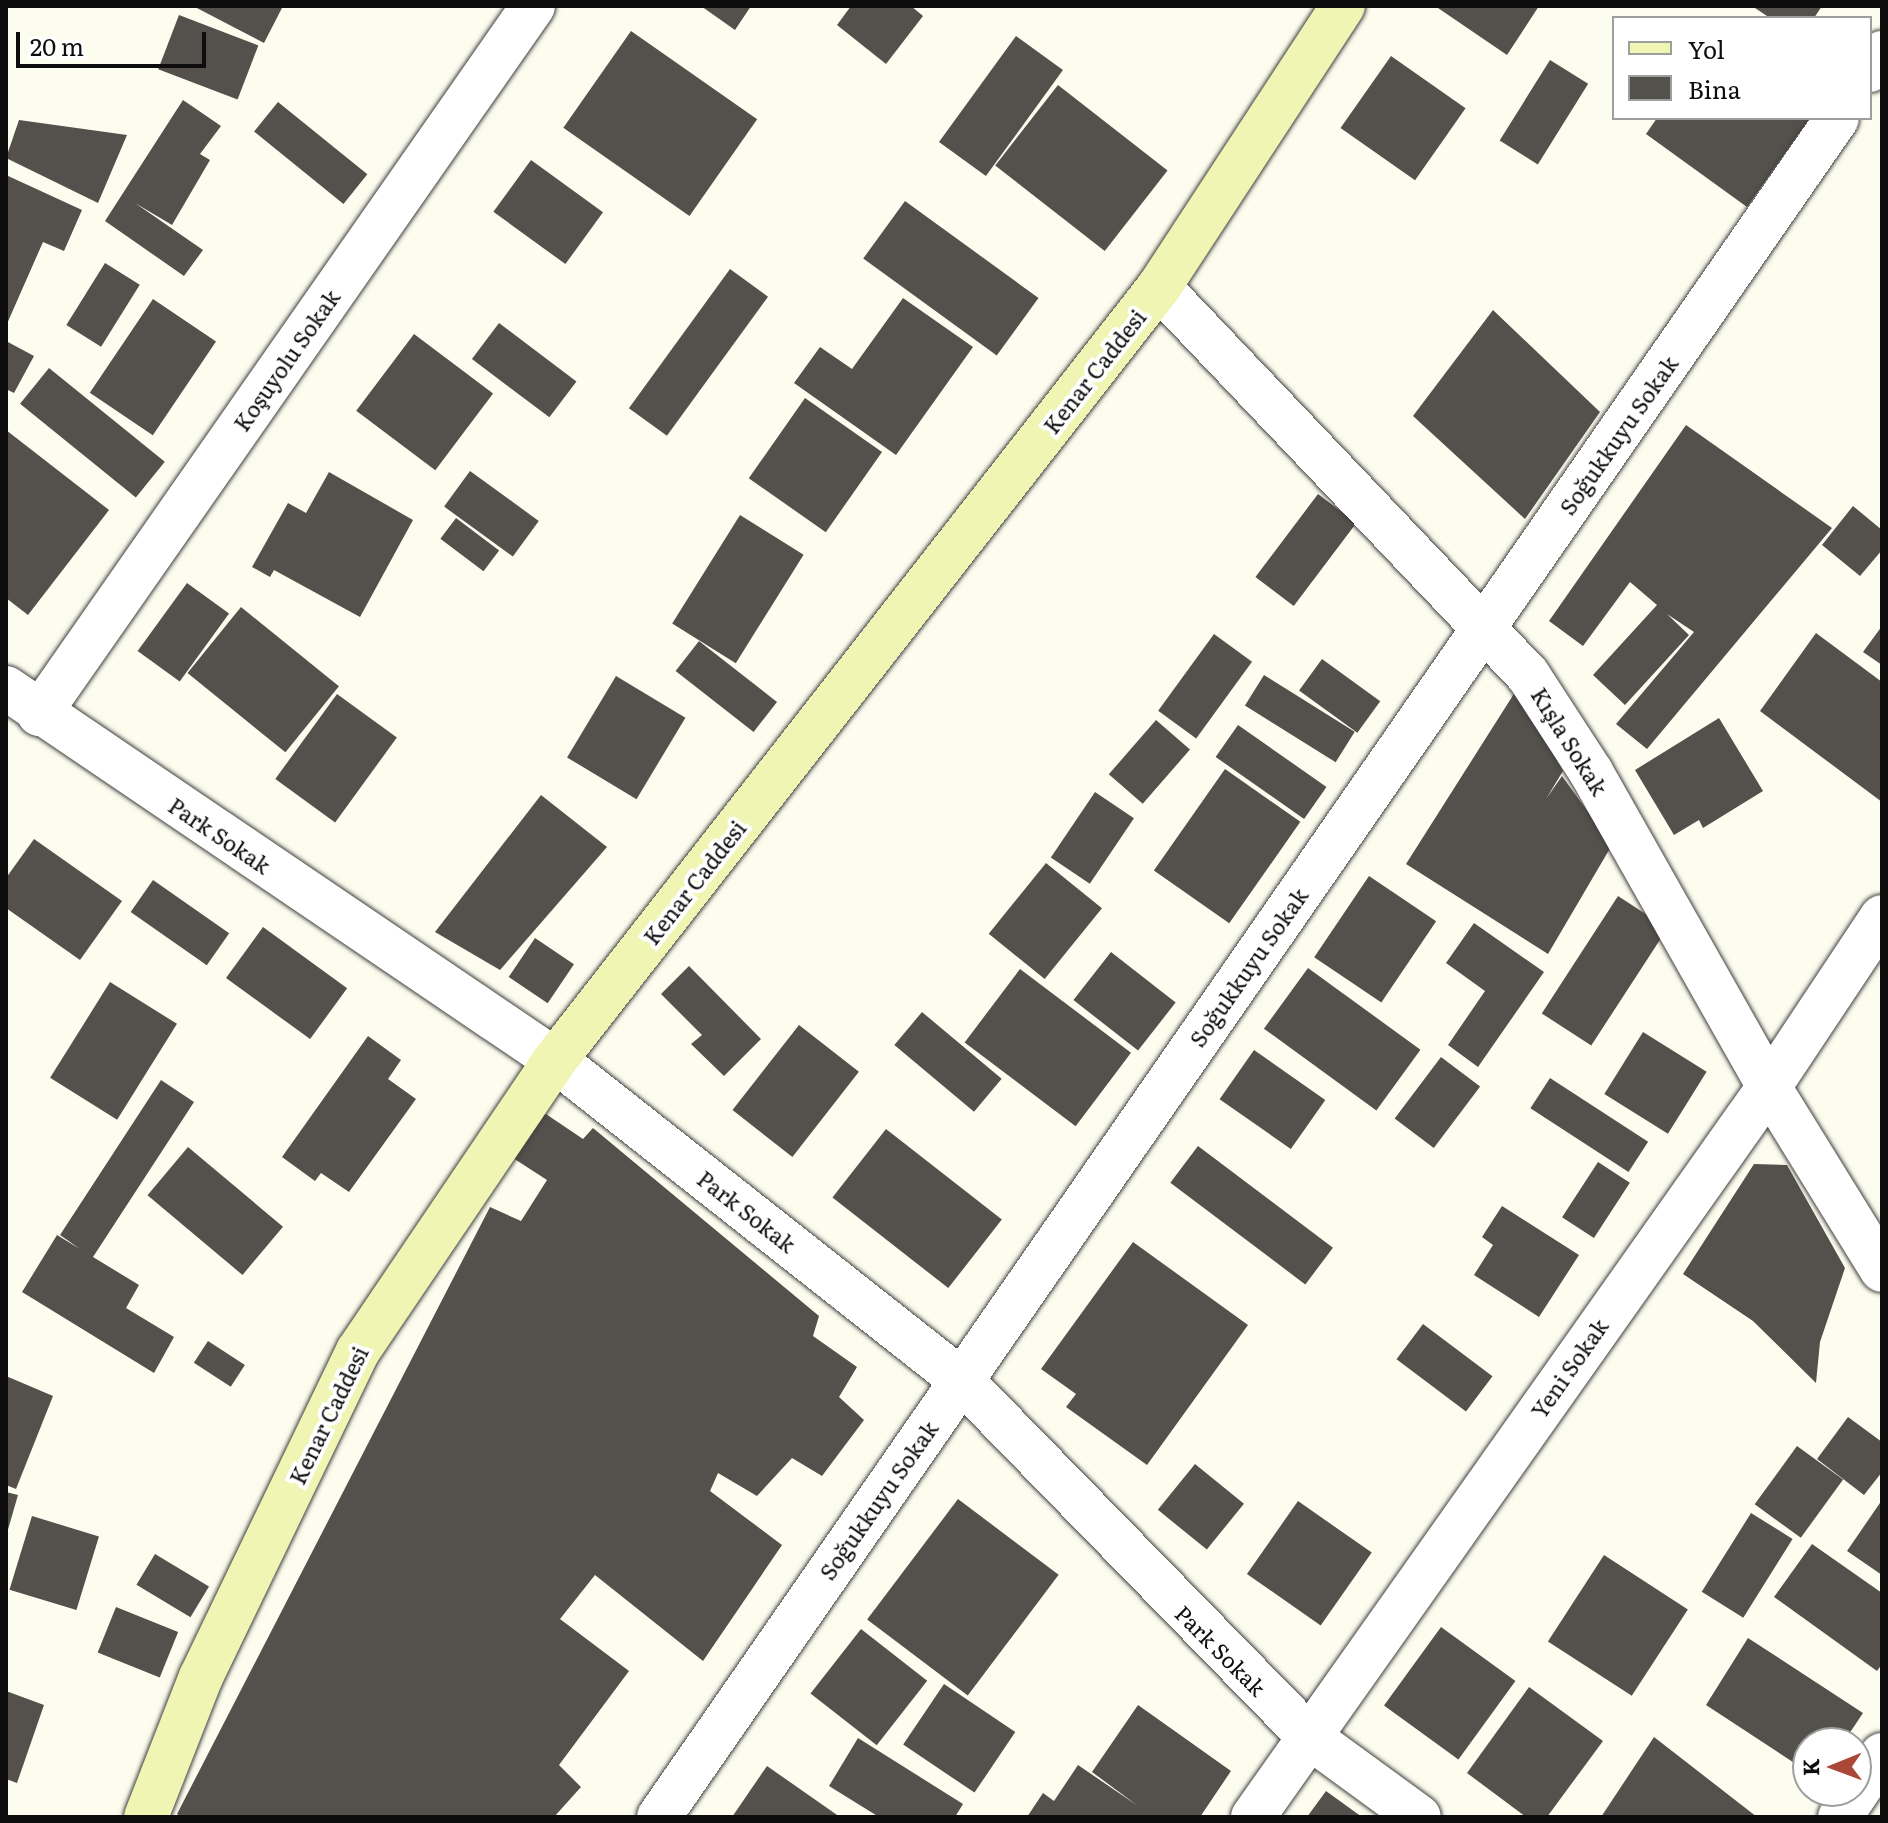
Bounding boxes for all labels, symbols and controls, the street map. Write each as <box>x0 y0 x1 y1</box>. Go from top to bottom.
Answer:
scale bar <box>20 16 210 66</box>
legend <box>1612 16 1872 120</box>
text: 20 m <box>30 28 84 63</box>
text: Yol <box>1688 31 1725 66</box>
text: Bina <box>1688 71 1741 106</box>
street label: Koşuyolu Sokak <box>228 284 344 436</box>
street label: Kenar Caddesi <box>1037 304 1151 438</box>
street label: Soğukkuyu Sokak <box>1553 351 1683 519</box>
street label: Kışla Sokak <box>1527 682 1613 800</box>
street label: Park Sokak <box>164 791 276 879</box>
street label: Kenar Caddesi <box>637 815 751 949</box>
street label: Soğukkuyu Sokak <box>1183 883 1313 1051</box>
street label: Park Sokak <box>693 1165 801 1257</box>
street label: Yeni Sokak <box>1525 1313 1613 1423</box>
street label: Kenar Caddesi <box>283 1342 373 1488</box>
street label: Soğukkuyu Sokak <box>813 1416 943 1584</box>
street label: Park Sokak <box>1170 1599 1272 1701</box>
north arrow <box>1792 1727 1872 1807</box>
text: K <box>1793 1758 1826 1776</box>

